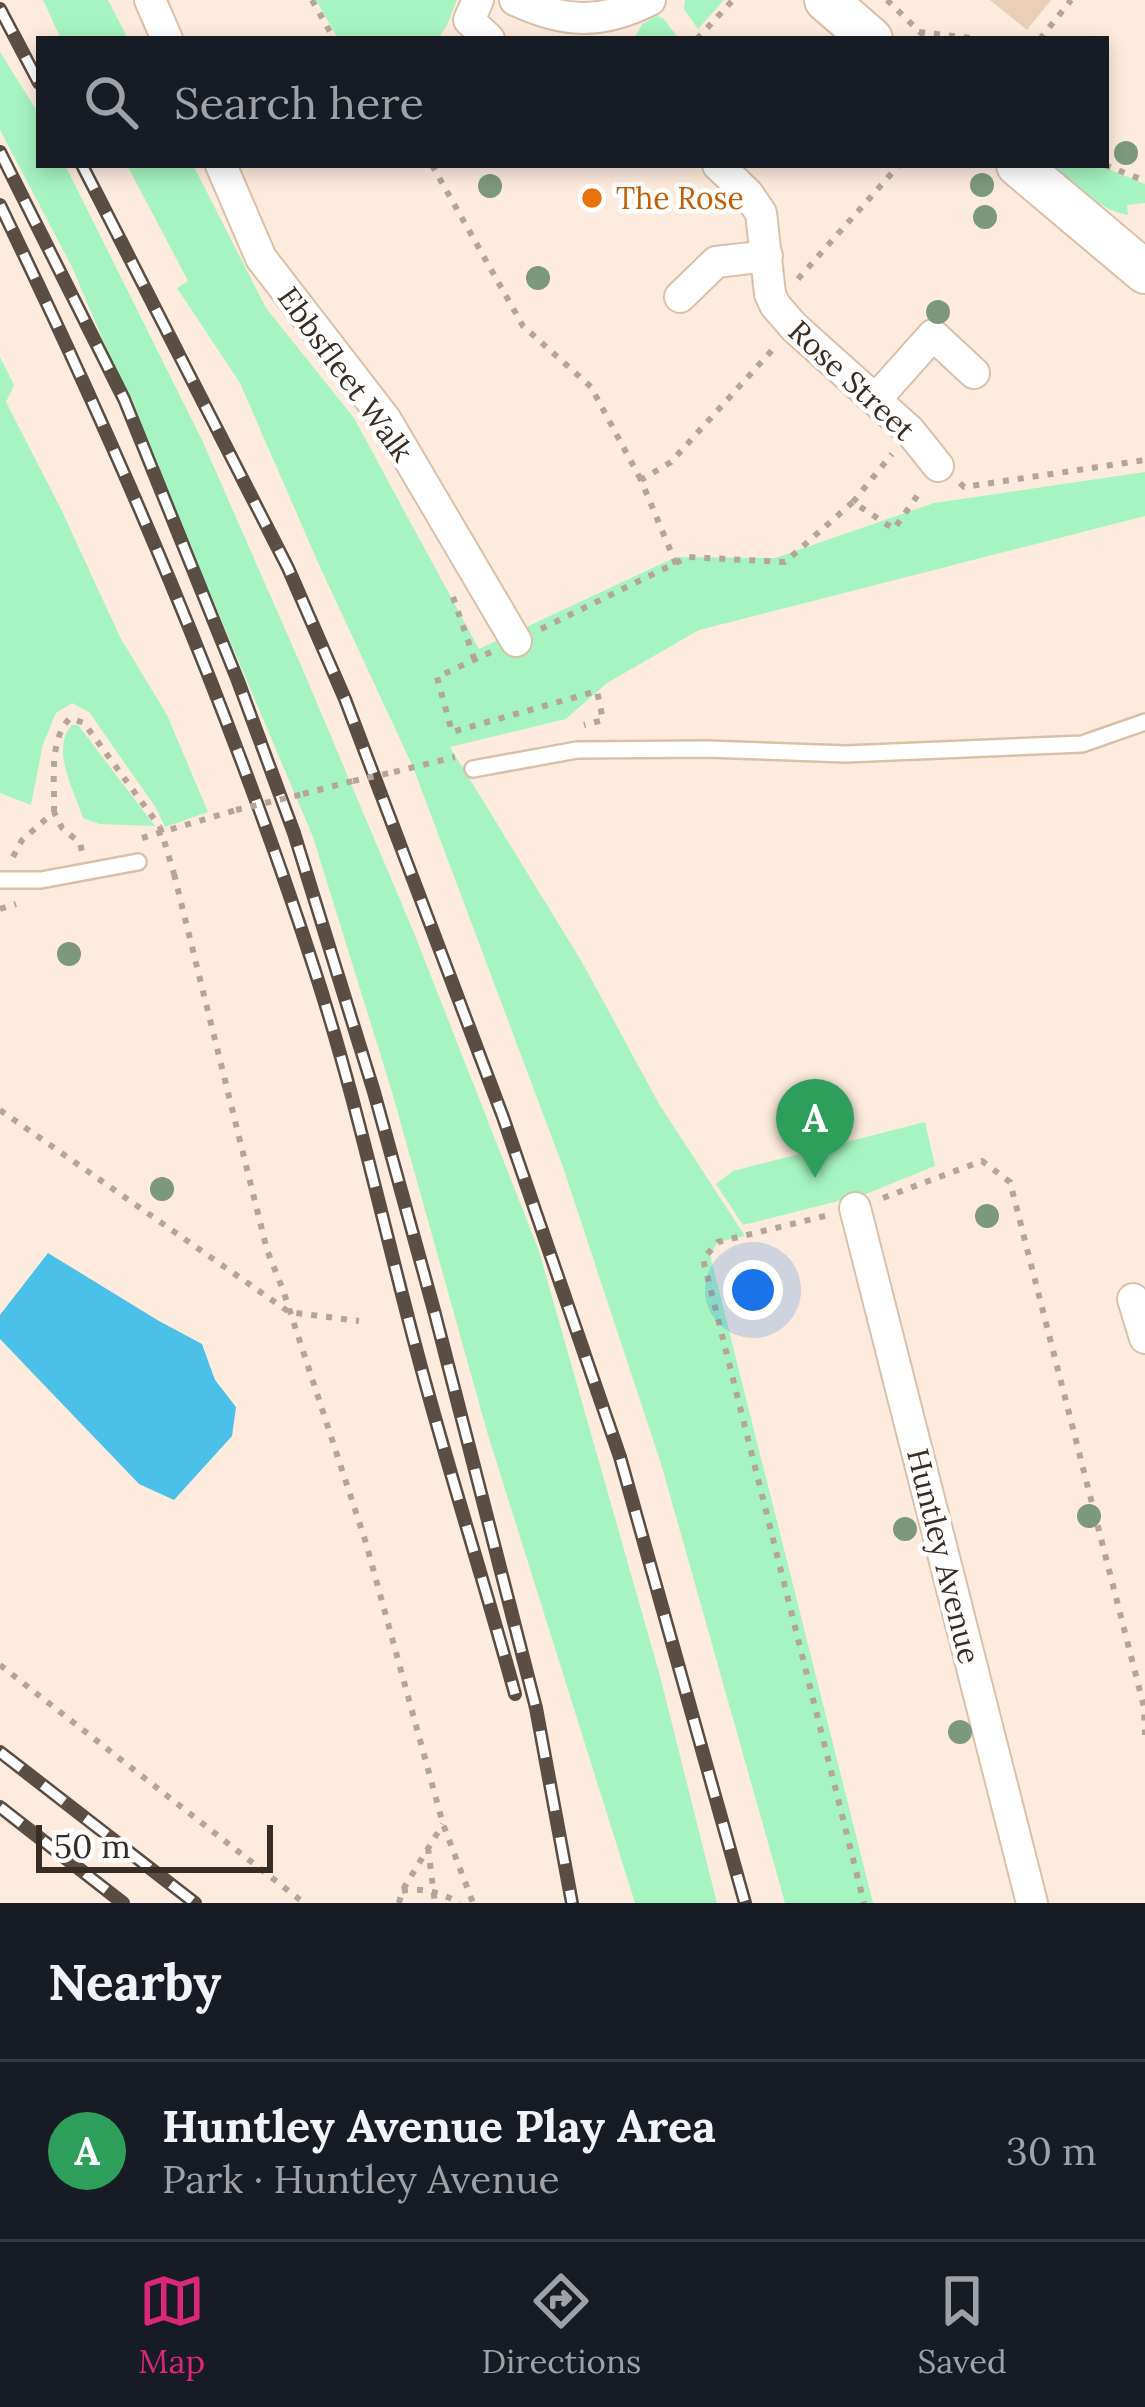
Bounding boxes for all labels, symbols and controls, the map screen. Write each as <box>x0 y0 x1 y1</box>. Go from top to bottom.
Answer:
search box <box>36 36 1109 168</box>
icon: search <box>78 69 144 135</box>
text: Search here <box>174 74 424 131</box>
place label: The Rose <box>616 179 744 217</box>
marker: The Rose <box>579 185 605 211</box>
street label: Ebbsfleet Walk <box>270 279 422 469</box>
street label: Rose Street <box>781 312 923 448</box>
pin: A <box>776 1079 854 1178</box>
your location <box>723 1260 783 1320</box>
street label: Huntley Avenue <box>898 1445 989 1668</box>
scale bar <box>36 1819 273 1872</box>
text: 50 m <box>54 1825 131 1867</box>
text: Nearby <box>48 1949 221 2014</box>
text: Huntley Avenue Play Area <box>162 2097 716 2154</box>
text: A <box>74 2126 100 2176</box>
text: 30 m <box>1006 2126 1097 2176</box>
text: Park · Huntley Avenue <box>162 2154 560 2204</box>
tab: Map <box>138 2268 205 2382</box>
tab: Directions <box>482 2268 641 2382</box>
tab: Saved <box>918 2268 1007 2382</box>

